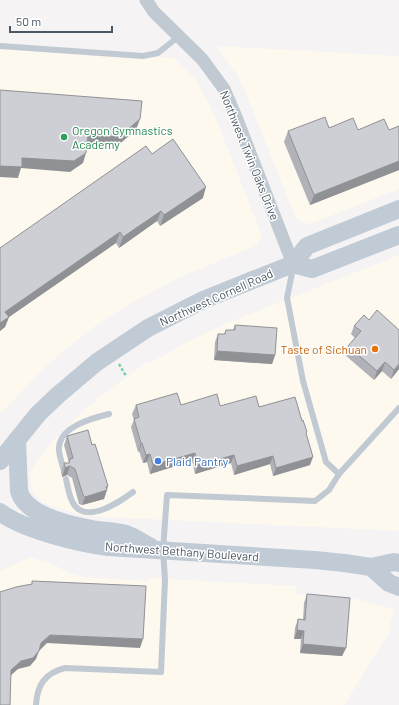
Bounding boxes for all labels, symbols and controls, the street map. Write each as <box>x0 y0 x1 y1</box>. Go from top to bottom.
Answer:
scale bar <box>10 8 112 34</box>
text: 50 m <box>16 14 41 28</box>
street label: Northwest Twin Oaks Drive <box>218 88 282 222</box>
place label: Oregon Gymnastics Academy <box>72 123 173 151</box>
marker: Oregon Gymnastics Academy <box>59 132 69 142</box>
street label: Northwest Cornell Road <box>157 266 275 328</box>
place label: Taste of Sichuan <box>281 342 367 356</box>
marker: Taste of Sichuan <box>370 344 380 354</box>
place label: Plaid Pantry <box>166 454 229 468</box>
marker: Plaid Pantry <box>153 456 163 466</box>
street label: Northwest Bethany Boulevard <box>105 539 259 563</box>

